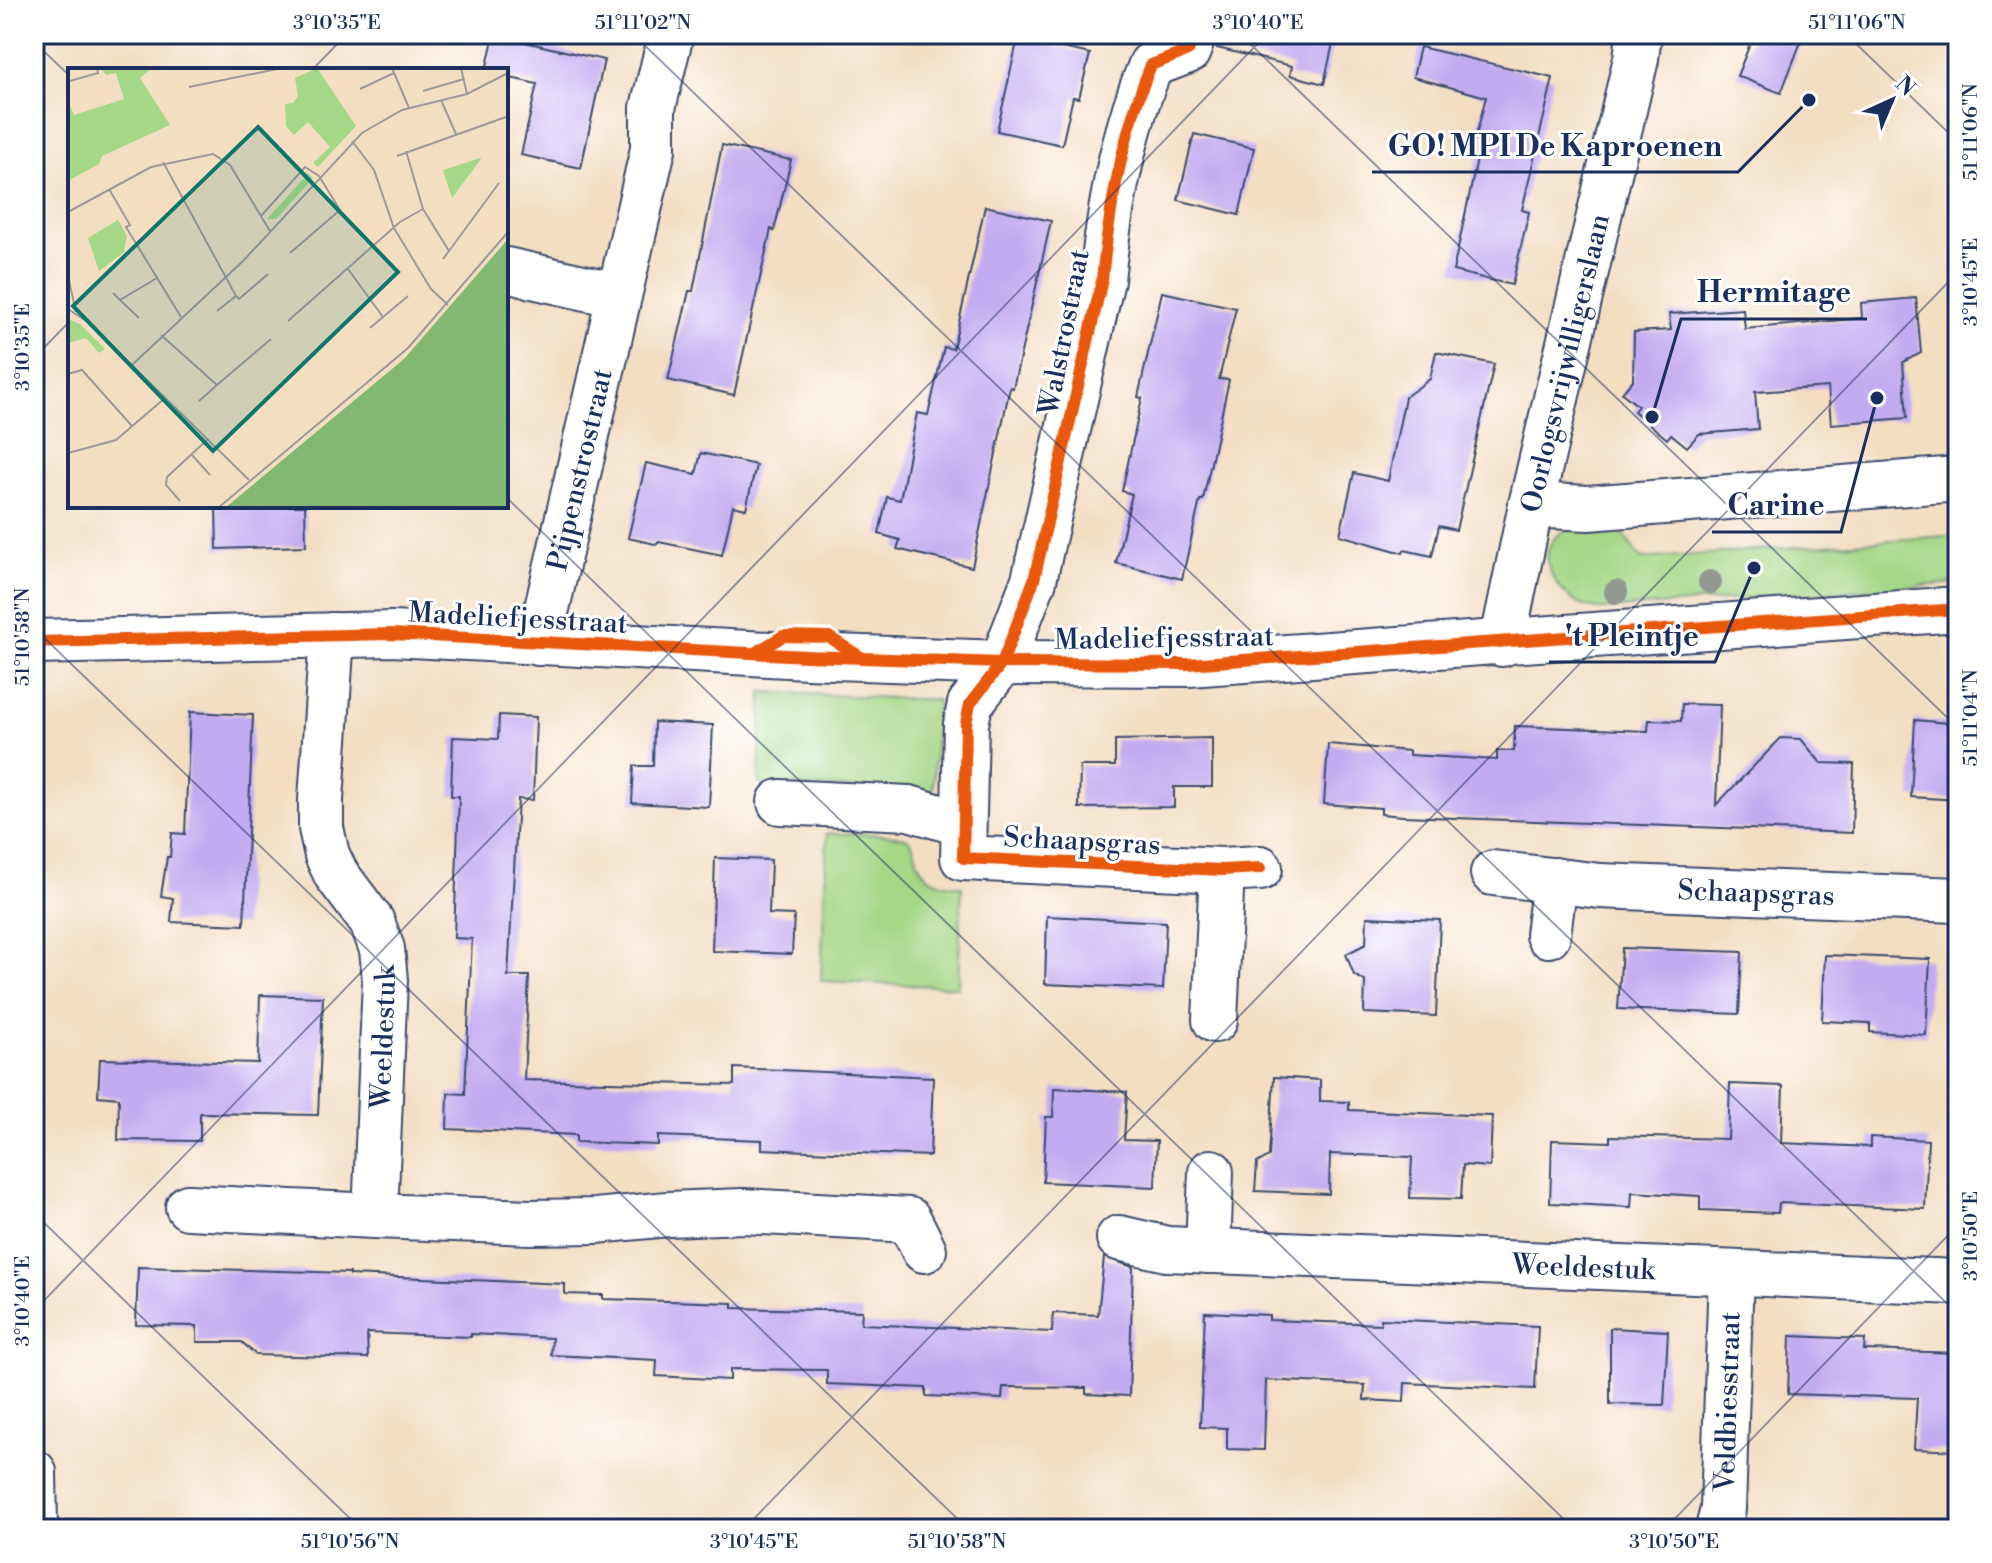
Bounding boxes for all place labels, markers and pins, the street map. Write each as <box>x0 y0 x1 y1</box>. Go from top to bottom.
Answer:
callout: GO! MPI De Kaproenen <box>1372 118 1738 172</box>
callout: Hermitage <box>1681 265 1867 319</box>
callout: Carine <box>1712 478 1841 532</box>
callout: 't Pleintje <box>1549 608 1715 662</box>

